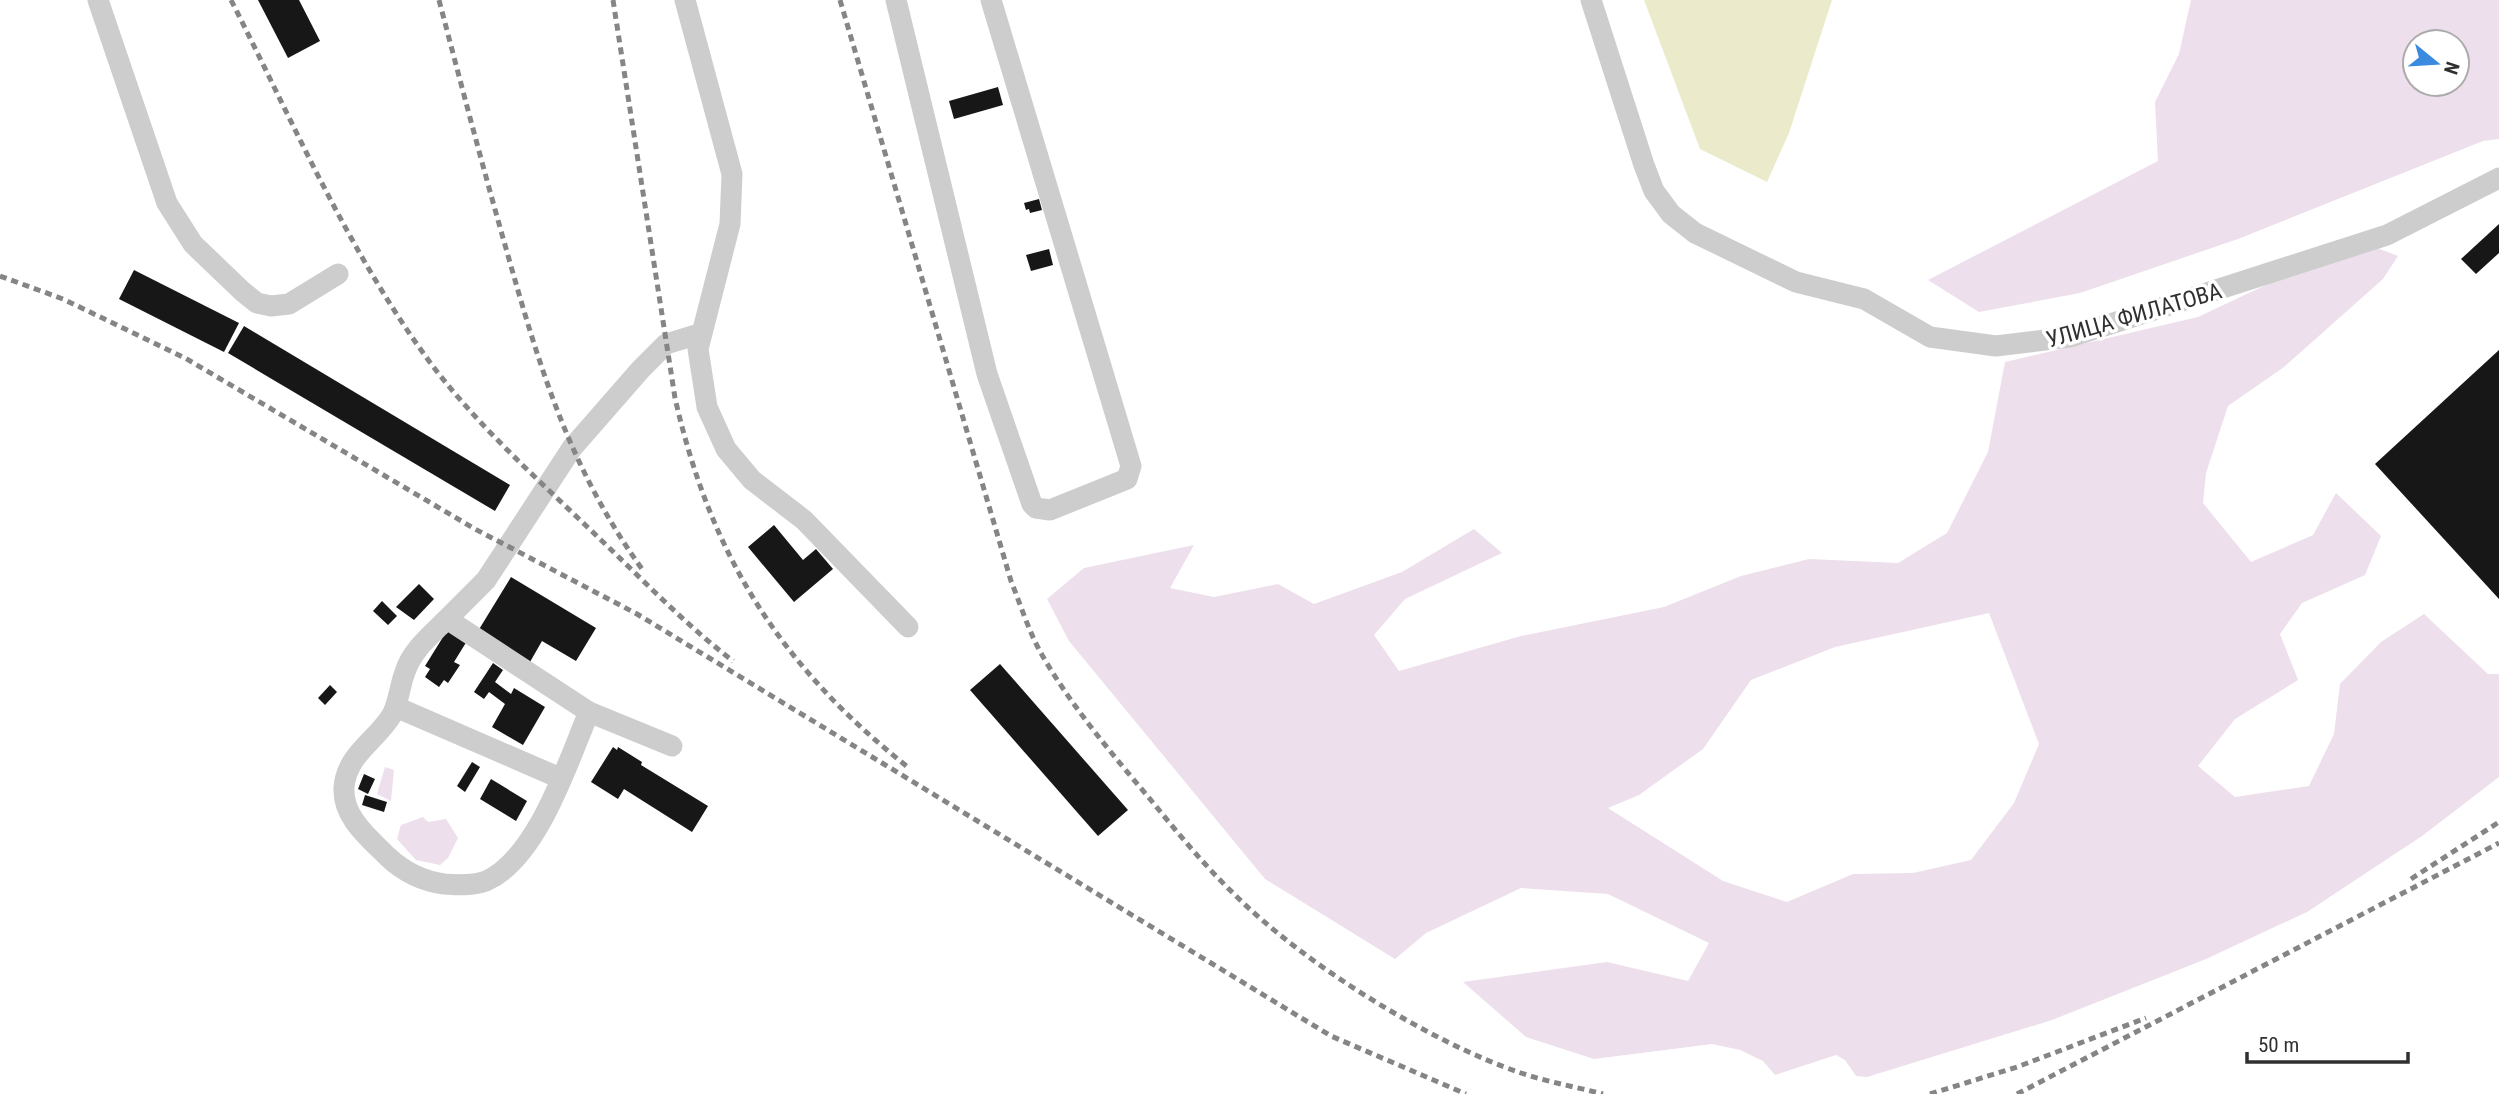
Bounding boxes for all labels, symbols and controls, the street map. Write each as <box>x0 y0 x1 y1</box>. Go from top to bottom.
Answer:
north arrow <box>2401 28 2471 98</box>
text: N <box>2439 59 2464 77</box>
street label: УЛИЦА ФИЛАТОВА <box>2043 278 2225 353</box>
scale bar <box>2247 1020 2408 1064</box>
text: 50 m <box>2258 1033 2299 1057</box>

